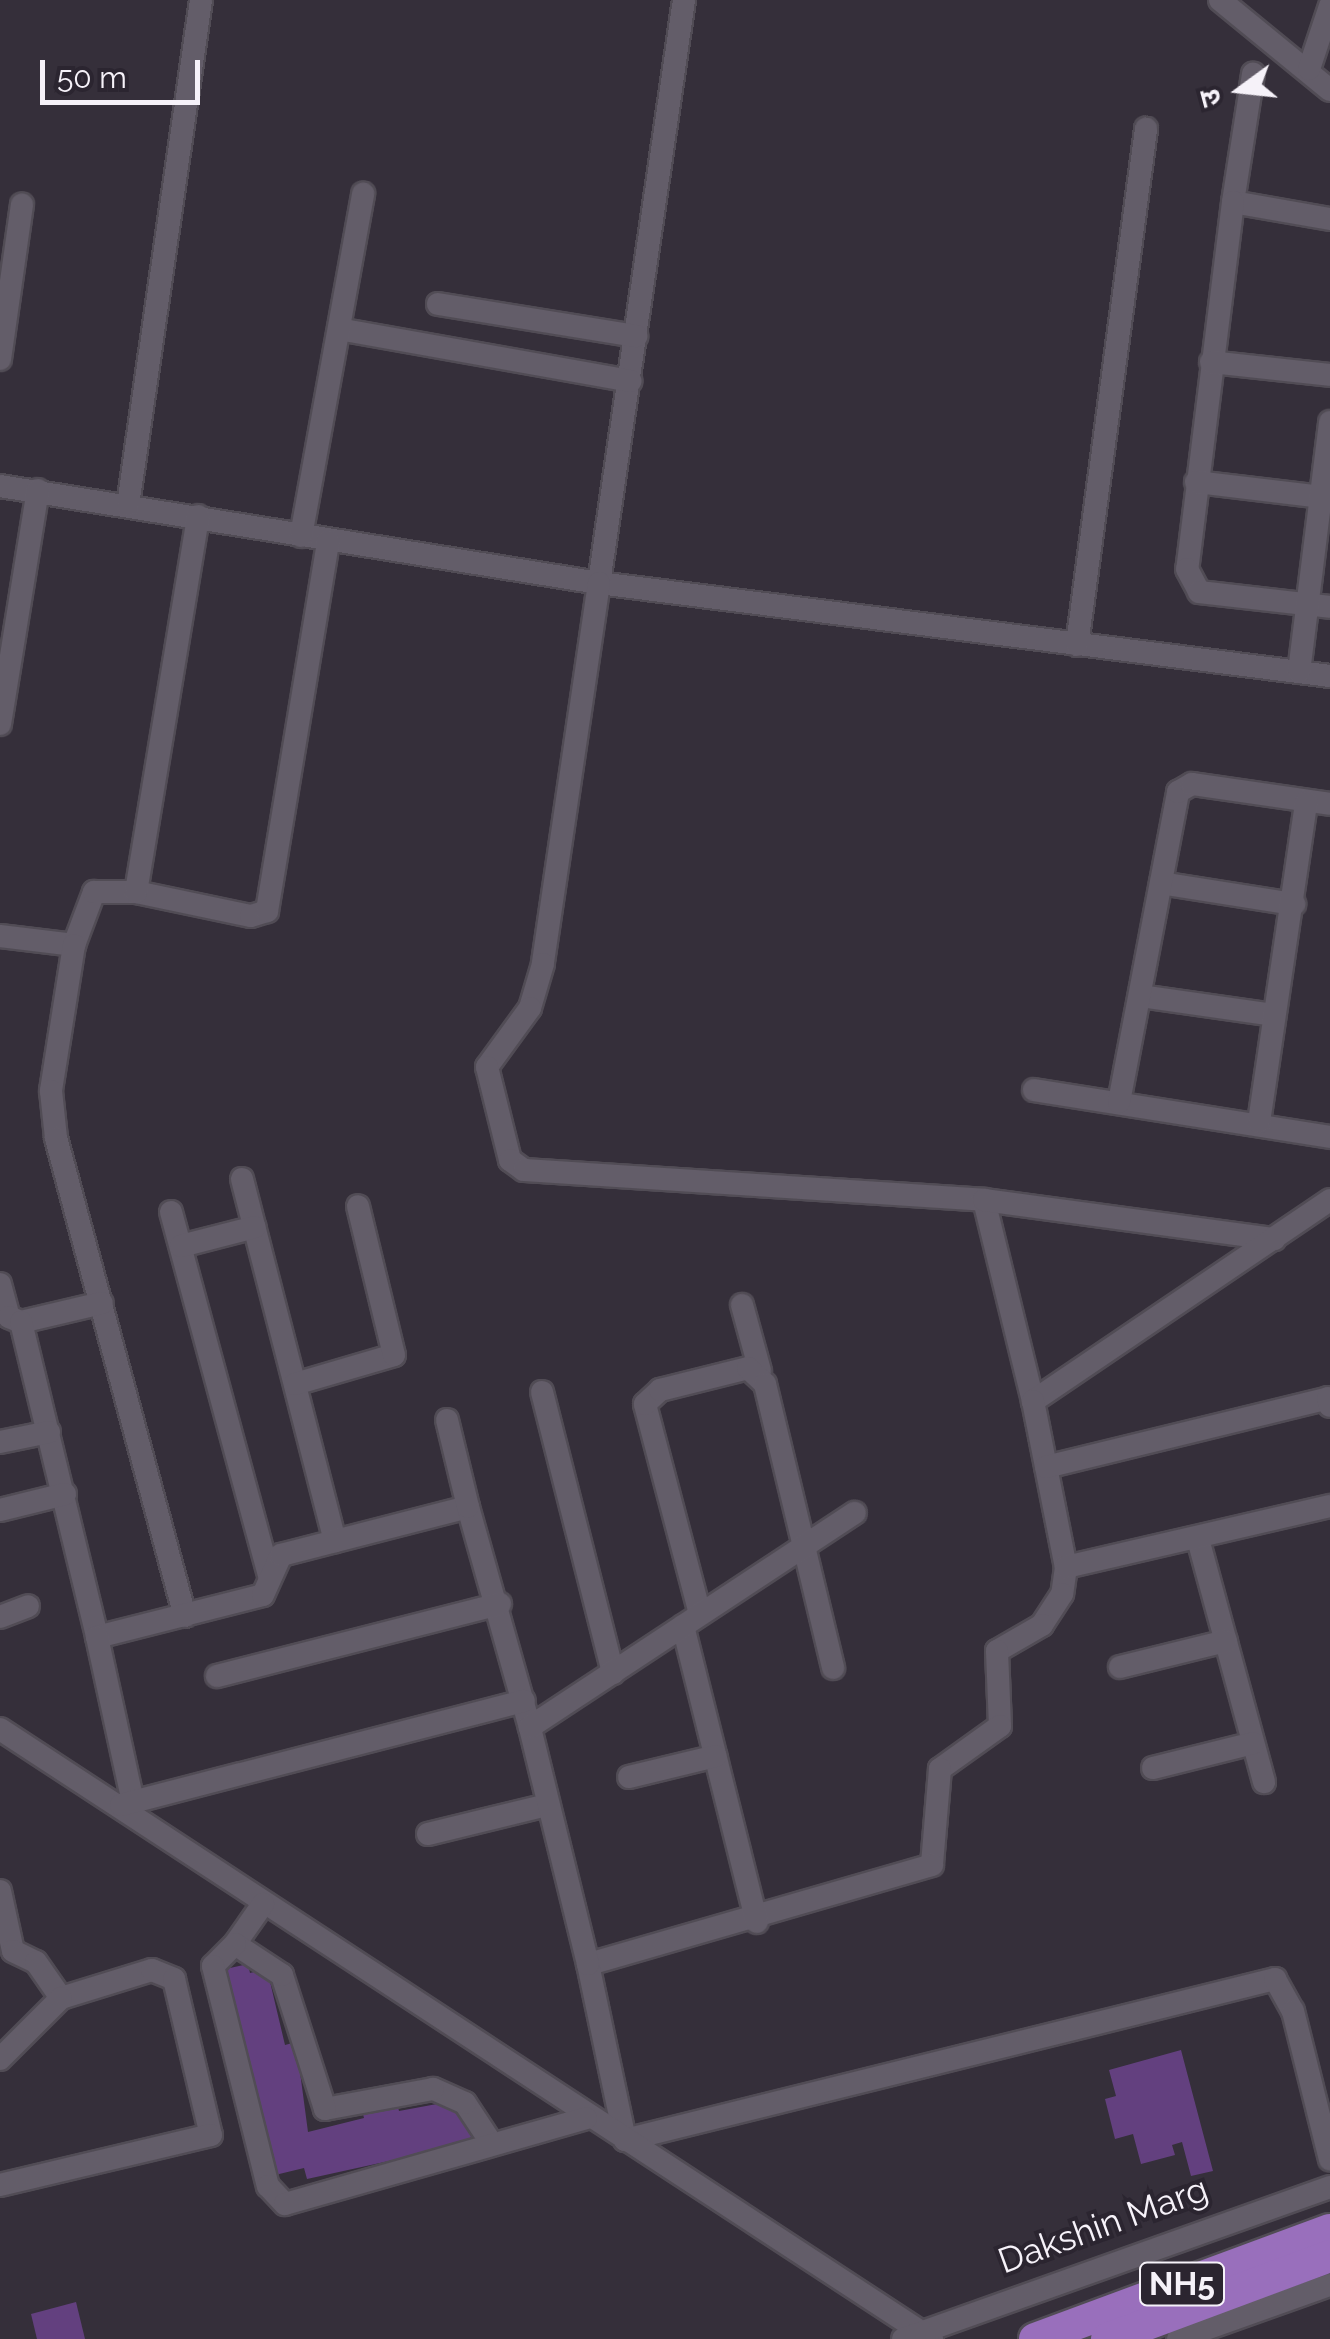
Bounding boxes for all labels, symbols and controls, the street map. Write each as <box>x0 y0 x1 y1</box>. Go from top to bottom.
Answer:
scale bar <box>45 40 205 102</box>
north arrow <box>1190 40 1290 140</box>
text: 50 m <box>57 60 127 95</box>
text: उ <box>1192 86 1229 110</box>
street label: Dakshin Marg <box>993 2168 1213 2282</box>
road number: NH5 <box>1137 2257 1227 2311</box>

